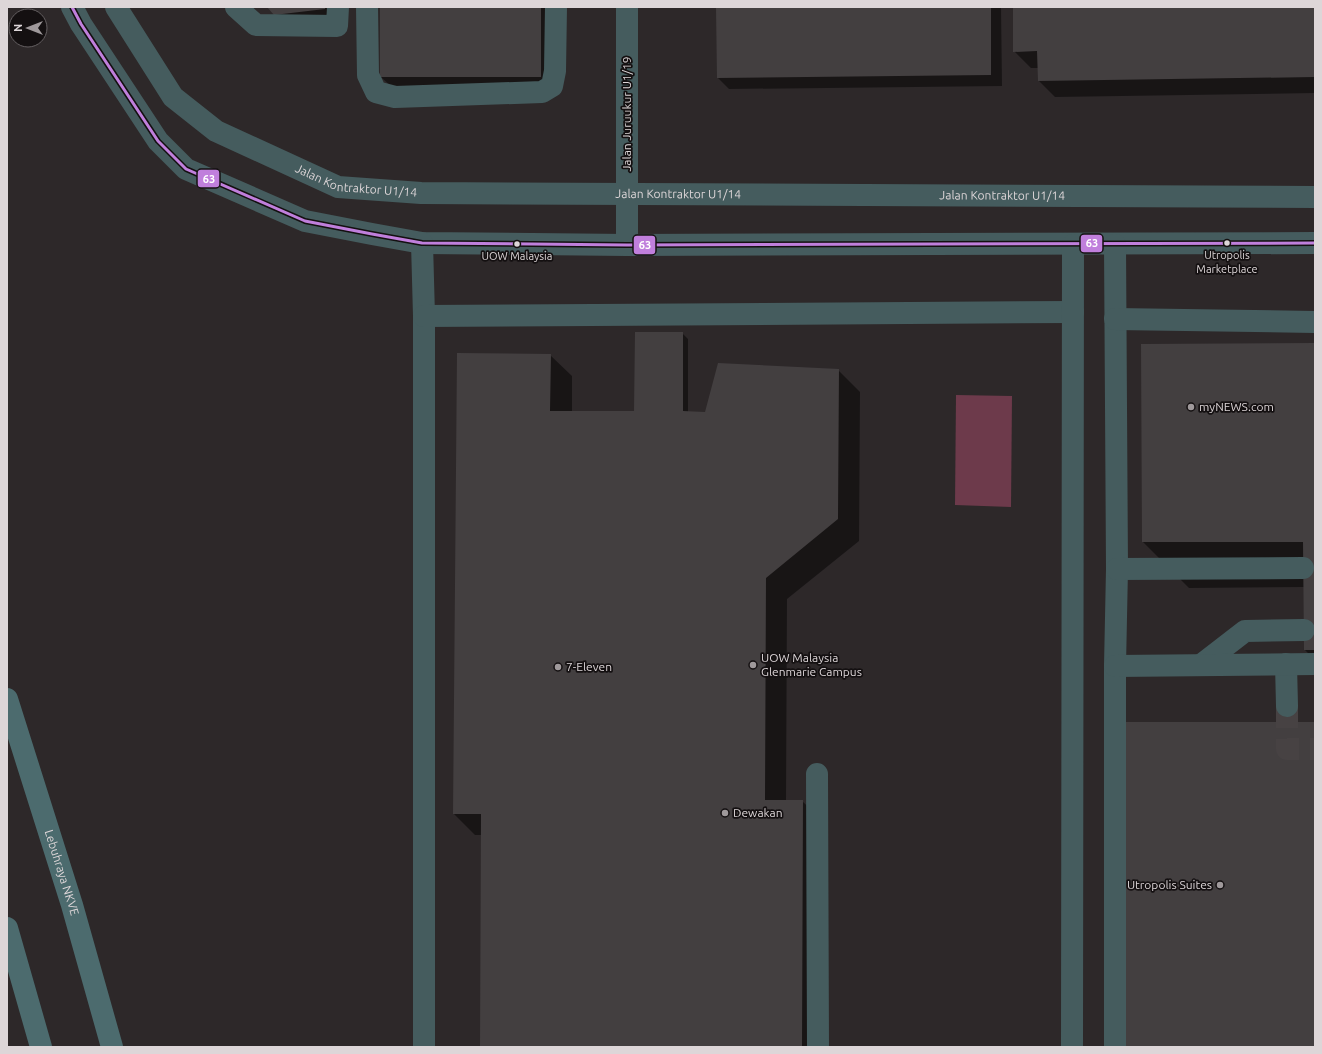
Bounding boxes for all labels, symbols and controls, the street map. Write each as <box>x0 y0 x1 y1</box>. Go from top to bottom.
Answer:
north arrow <box>8 8 48 48</box>
text: N <box>12 24 24 32</box>
street label: Jalan Juruukur U1/19 <box>620 56 633 172</box>
street label: Jalan Kontraktor U1/14 <box>293 161 418 199</box>
line badge: 63 <box>197 169 220 188</box>
text: 63 <box>203 173 215 185</box>
street label: Jalan Kontraktor U1/14 <box>615 187 741 200</box>
street label: Jalan Kontraktor U1/14 <box>939 188 1065 202</box>
line badge: 63 <box>1080 234 1103 253</box>
line badge: 63 <box>633 235 656 255</box>
text: 63 <box>1086 237 1098 249</box>
marker: Utropolis Marketplace <box>1222 238 1232 248</box>
marker: UOW Malaysia <box>512 239 522 249</box>
text: 63 <box>639 239 651 251</box>
place label: Utropolis Marketplace <box>1196 249 1258 275</box>
place label: UOW Malaysia <box>482 250 552 262</box>
place label: myNEWS.com <box>1199 400 1274 413</box>
marker: myNEWS.com <box>1186 402 1196 412</box>
place label: UOW Malaysia Glenmarie Campus <box>761 651 862 678</box>
place label: 7-Eleven <box>566 660 612 673</box>
marker: UOW Malaysia Glenmarie Campus <box>748 660 758 670</box>
marker: 7-Eleven <box>553 662 563 672</box>
place label: Dewakan <box>733 806 783 819</box>
marker: Dewakan <box>720 808 730 818</box>
street label: Lebuhraya NKVE <box>43 828 82 917</box>
place label: Utropolis Suites <box>1127 878 1212 891</box>
marker: Utropolis Suites <box>1215 880 1225 890</box>

